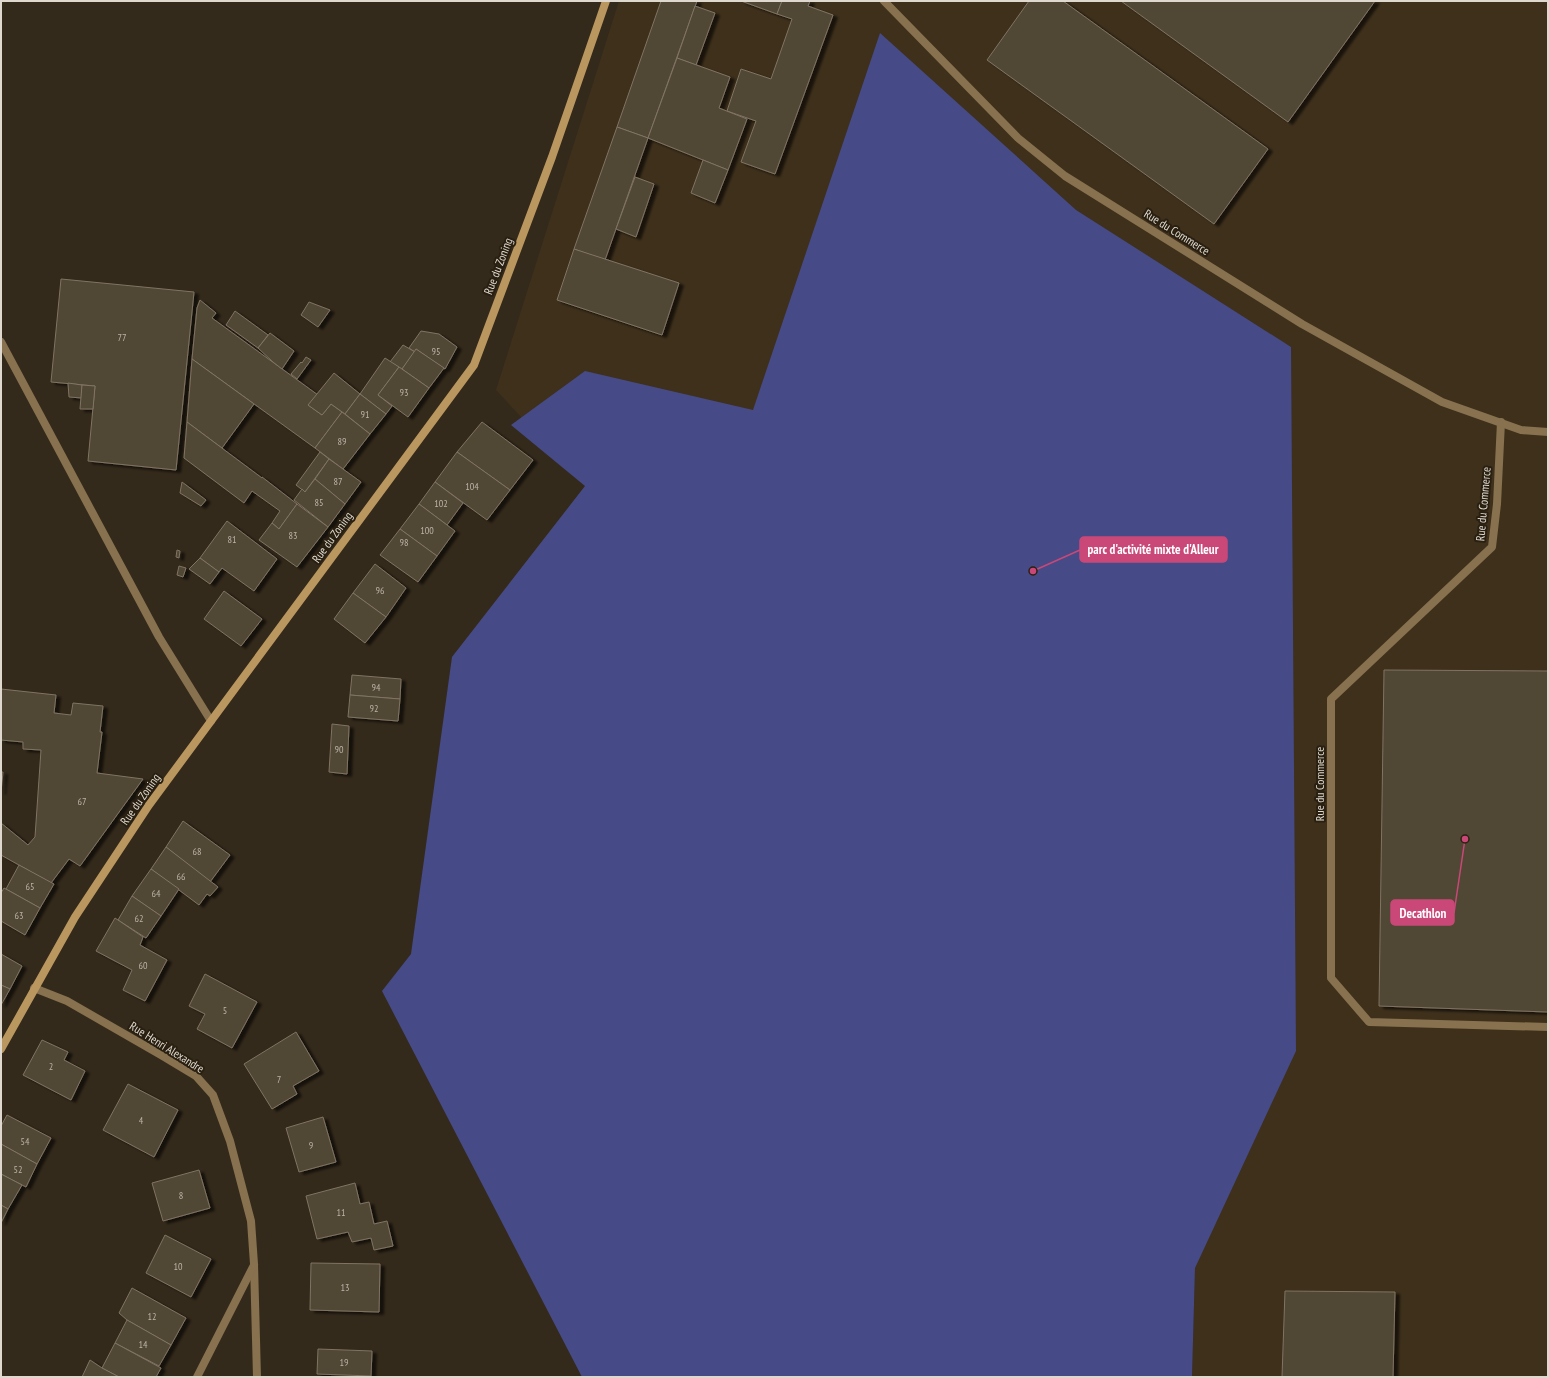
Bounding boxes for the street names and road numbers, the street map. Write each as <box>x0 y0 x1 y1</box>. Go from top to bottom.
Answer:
street label: Rue du Commerce <box>1141 206 1213 258</box>
street label: Rue du Zoning <box>480 236 516 296</box>
street label: Rue du Commerce <box>1472 466 1494 542</box>
street label: Rue du Zoning <box>308 509 356 565</box>
street label: Rue du Commerce <box>1312 747 1327 821</box>
street label: Rue du Zoning <box>117 770 163 828</box>
street label: Rue Henri Alexandre <box>127 1018 207 1076</box>

